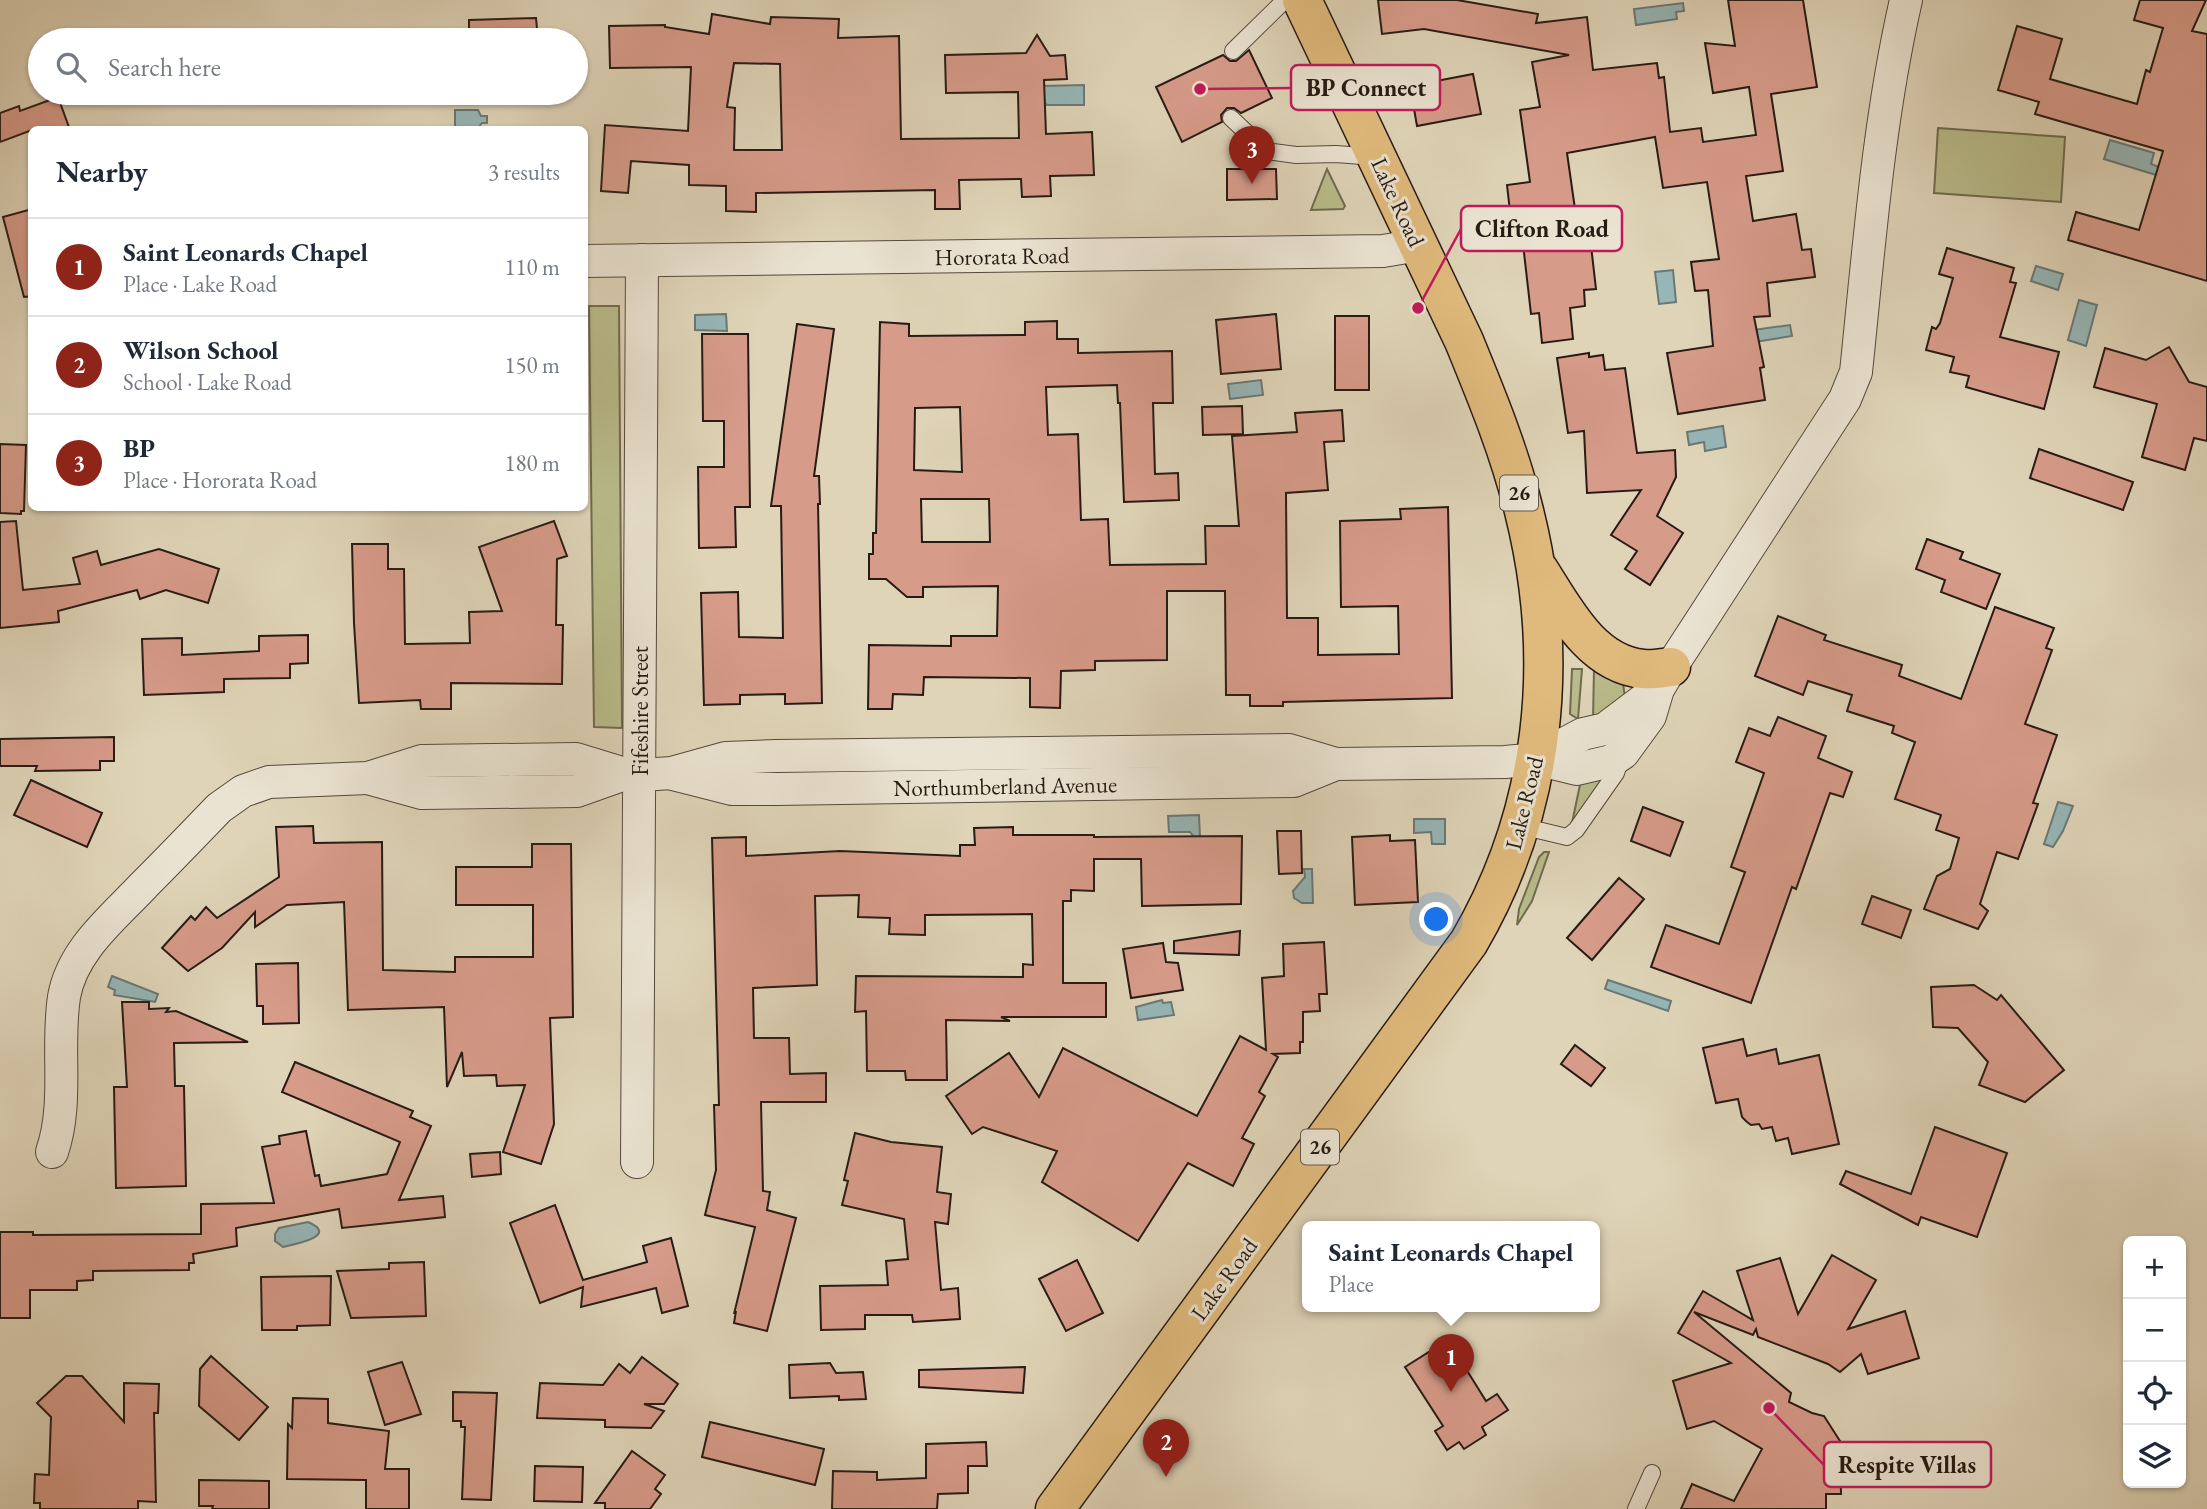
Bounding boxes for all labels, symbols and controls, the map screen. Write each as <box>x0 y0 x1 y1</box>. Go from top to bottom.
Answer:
search box <box>28 28 588 105</box>
icon: search <box>52 48 90 86</box>
text: Search here <box>108 50 221 84</box>
callout: BP Connect <box>1291 65 1440 110</box>
text: BP Connect <box>1306 72 1426 103</box>
pin: 3 <box>1229 126 1275 184</box>
text: Nearby <box>56 152 148 191</box>
street label: Lake Road <box>1364 153 1432 252</box>
text: 3 results <box>488 157 560 187</box>
callout: Clifton Road <box>1461 206 1622 251</box>
text: Clifton Road <box>1475 213 1610 244</box>
text: Saint Leonards Chapel <box>123 235 368 269</box>
street label: Hororata Road <box>934 240 1070 272</box>
text: 1 <box>73 252 85 282</box>
text: 110 m <box>504 252 560 282</box>
text: Place · Lake Road <box>123 269 277 299</box>
text: Wilson School <box>123 333 279 367</box>
text: 2 <box>73 350 85 380</box>
text: 150 m <box>504 350 560 380</box>
text: School · Lake Road <box>123 367 292 397</box>
text: BP <box>123 431 155 465</box>
text: 3 <box>73 448 85 478</box>
text: 180 m <box>504 448 560 478</box>
text: Place · Hororata Road <box>123 465 317 495</box>
road number: 26 <box>1500 476 1538 510</box>
street label: Fifeshire Street <box>625 645 655 776</box>
street label: Lake Road <box>1498 753 1550 853</box>
street label: Northumberland Avenue <box>893 769 1117 803</box>
your location <box>1419 902 1453 936</box>
road number: 26 <box>1301 1130 1339 1164</box>
popup <box>1302 1221 1600 1312</box>
street label: Lake Road <box>1184 1231 1264 1326</box>
text: Saint Leonards Chapel <box>1328 1235 1574 1269</box>
map controls <box>2123 1236 2186 1488</box>
button: + <box>2123 1236 2186 1299</box>
text: Place <box>1328 1269 1374 1299</box>
button: − <box>2123 1299 2186 1362</box>
pin: 1 <box>1428 1334 1474 1392</box>
button: locate <box>2123 1362 2186 1425</box>
pin: 2 <box>1143 1419 1189 1477</box>
button: layers <box>2123 1425 2186 1488</box>
callout: Respite Villas <box>1824 1442 1991 1487</box>
text: Respite Villas <box>1838 1449 1976 1480</box>

